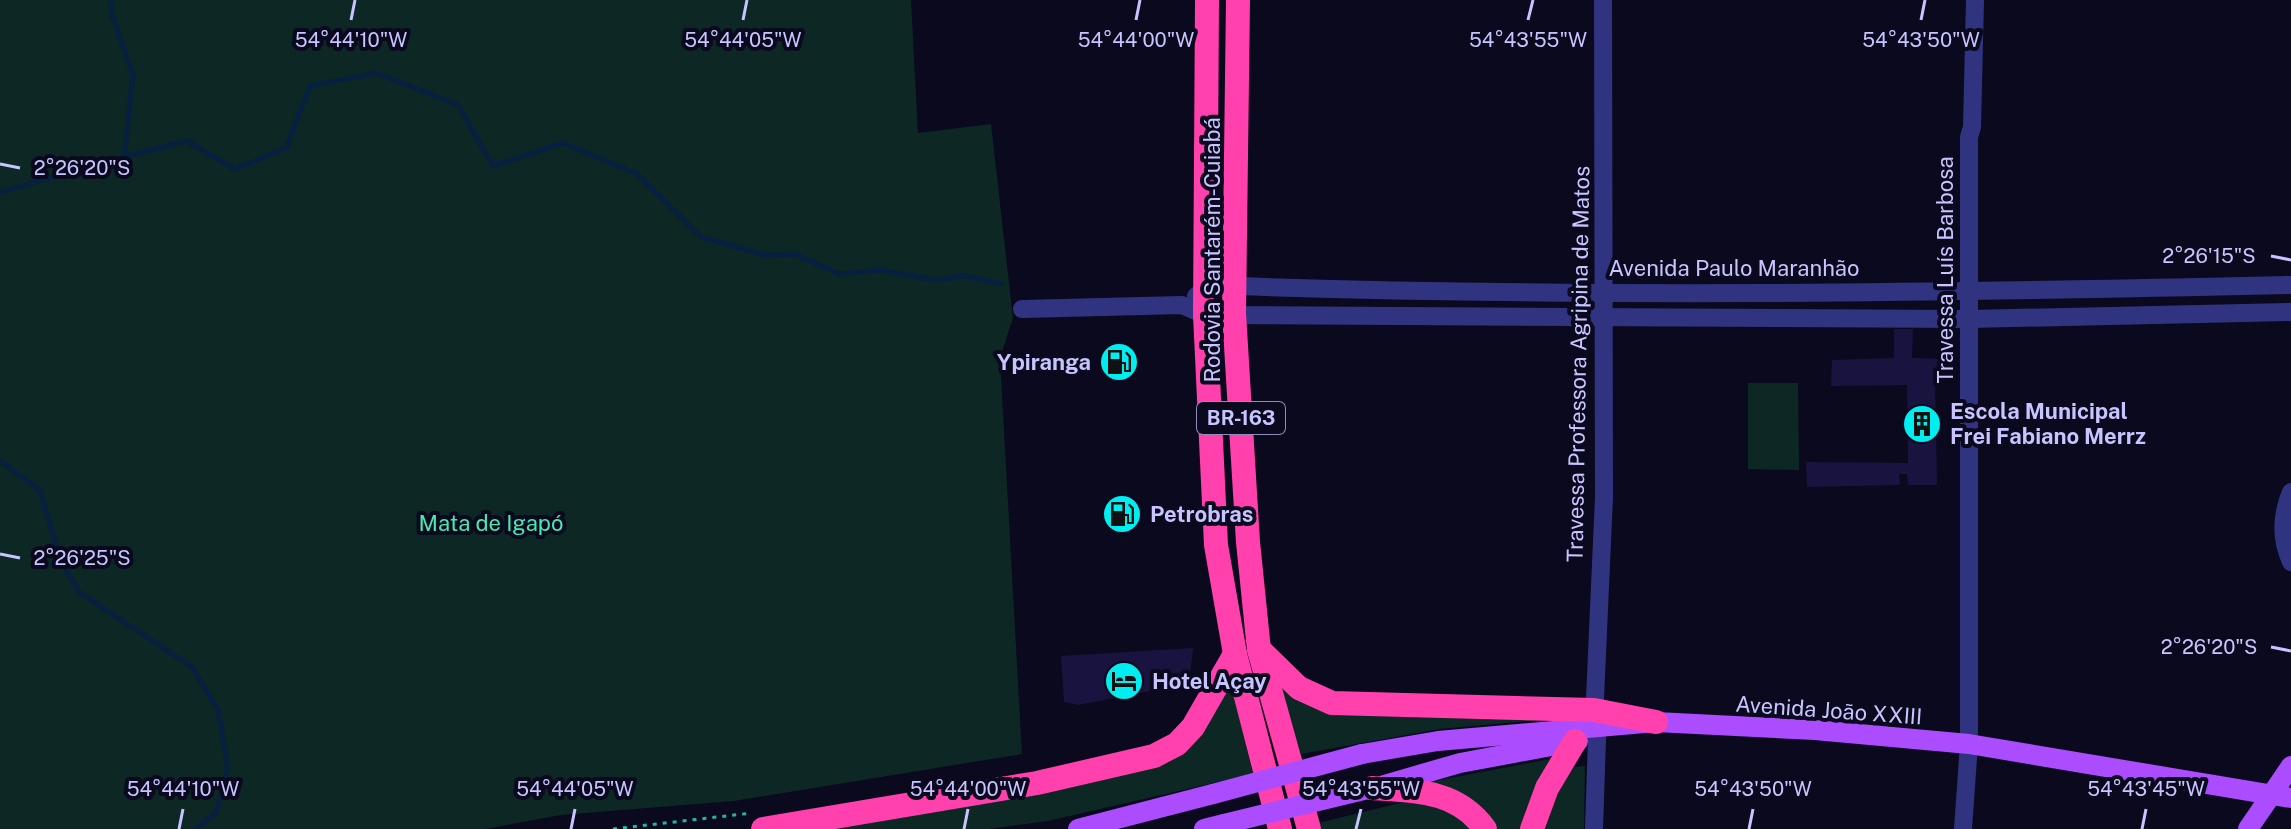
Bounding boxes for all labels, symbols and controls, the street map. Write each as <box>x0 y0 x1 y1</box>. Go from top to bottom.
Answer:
text: 54°44'10"W <box>295 28 407 52</box>
text: 54°44'05"W <box>684 28 802 52</box>
text: 54°44'00"W <box>1078 28 1194 52</box>
text: 54°43'55"W <box>1469 28 1587 52</box>
text: 54°43'50"W <box>1862 28 1980 52</box>
street label: Rodovia Santarém-Cuiabá <box>1199 117 1225 383</box>
text: 2°26'20"S <box>34 156 130 180</box>
street label: Travessa Luís Barbosa <box>1932 156 1958 384</box>
street label: Travessa Professora Agripina de Matos <box>1562 166 1594 562</box>
text: 2°26'15"S <box>2162 244 2256 268</box>
street label: Avenida Paulo Maranhão <box>1609 255 1859 281</box>
fuel station icon: Ypiranga <box>1098 341 1140 383</box>
place label: Ypiranga <box>997 349 1091 375</box>
place label: Escola Municipal Frei Fabiano Merrz <box>1950 398 2146 449</box>
road number: BR-163 <box>1197 402 1285 434</box>
building icon: Escola Municipal Frei Fabiano Merrz <box>1901 403 1943 445</box>
fuel station icon: Petrobras <box>1101 493 1143 535</box>
place label: Petrobras <box>1150 501 1253 527</box>
park label: Mata de Igapó <box>419 510 563 536</box>
text: 2°26'25"S <box>33 546 131 570</box>
text: 2°26'20"S <box>2161 635 2257 659</box>
hotel icon: Hotel Açay <box>1103 660 1145 702</box>
place label: Hotel Açay <box>1152 668 1267 694</box>
street label: Avenida João XXIII <box>1735 691 1923 729</box>
text: 54°44'10"W <box>127 777 239 801</box>
text: 54°44'05"W <box>516 777 634 801</box>
text: 54°44'00"W <box>910 777 1026 801</box>
text: 54°43'55"W <box>1302 777 1420 801</box>
text: 54°43'50"W <box>1694 777 1812 801</box>
text: 54°43'45"W <box>2087 777 2205 801</box>

